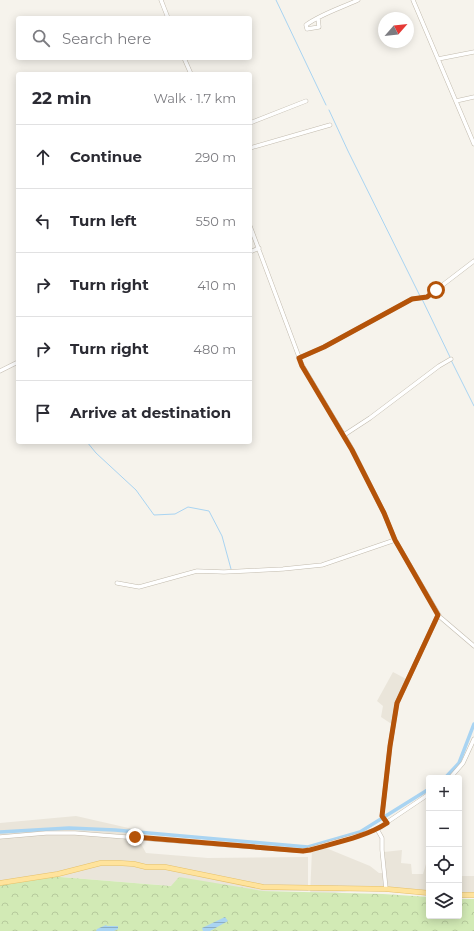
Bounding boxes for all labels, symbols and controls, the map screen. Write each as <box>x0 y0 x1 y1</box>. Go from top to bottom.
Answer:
north arrow <box>378 12 414 48</box>
search box <box>16 16 252 60</box>
icon: search <box>30 27 52 49</box>
text: Search here <box>62 29 151 48</box>
text: 22 min <box>32 88 92 108</box>
text: Walk · 1.7 km <box>153 90 236 106</box>
icon: ahead <box>32 146 54 168</box>
text: Continue <box>70 147 142 166</box>
text: 290 m <box>195 149 236 165</box>
icon: left <box>32 210 54 232</box>
text: Turn left <box>70 211 137 230</box>
text: 550 m <box>196 213 236 229</box>
icon: right <box>32 274 54 296</box>
text: Turn right <box>70 275 149 294</box>
text: 410 m <box>197 277 236 293</box>
route start <box>427 281 445 299</box>
icon: right <box>32 338 54 360</box>
text: Turn right <box>70 339 149 358</box>
text: 480 m <box>193 341 236 357</box>
icon: arrive <box>32 402 54 424</box>
text: Arrive at destination <box>70 403 231 422</box>
map controls <box>426 775 462 919</box>
button: + <box>426 775 462 811</box>
button: − <box>426 811 462 847</box>
route end <box>126 828 144 846</box>
button: locate <box>426 847 462 883</box>
button: layers <box>426 883 462 919</box>

